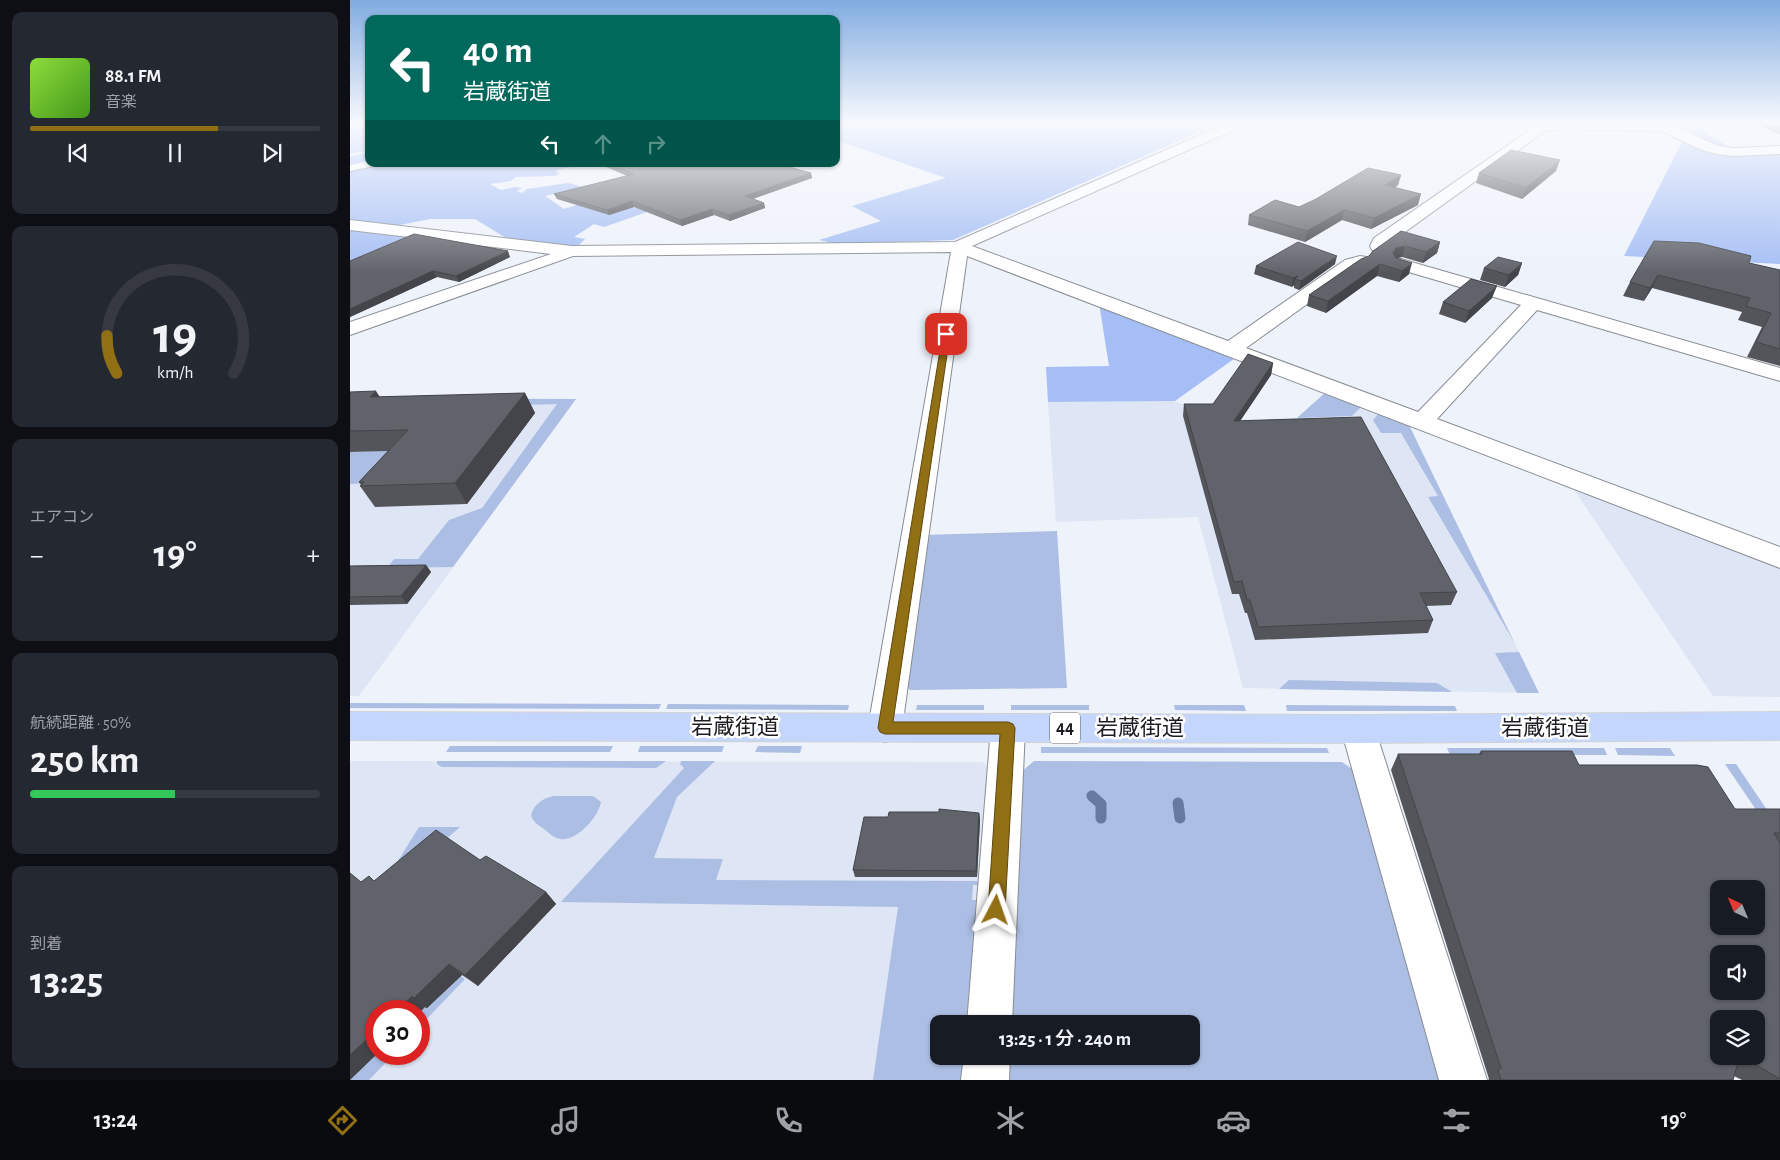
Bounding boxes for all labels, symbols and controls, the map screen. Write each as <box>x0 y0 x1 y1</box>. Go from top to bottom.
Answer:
text: 40 m <box>463 34 532 69</box>
icon: left <box>380 35 445 100</box>
text: 88.1 FM <box>105 67 161 86</box>
text: 岩蔵街道 <box>463 81 551 103</box>
text: 音楽 <box>105 94 137 110</box>
icon: left <box>536 130 564 158</box>
icon: ahead <box>589 130 617 158</box>
icon: right <box>642 130 670 158</box>
icon: previous <box>64 139 92 167</box>
icon: pause <box>161 139 189 167</box>
icon: next <box>258 139 286 167</box>
text: 19 <box>153 310 197 362</box>
pin <box>925 313 967 355</box>
icon: arrive <box>932 320 960 348</box>
text: km/h <box>157 364 193 382</box>
text: エアコン <box>30 509 94 525</box>
text: 19° <box>153 536 197 574</box>
text: − <box>30 542 43 570</box>
text: + <box>307 542 320 570</box>
road number: 44 <box>1050 712 1080 744</box>
text: 航続距離 · 50% <box>30 715 131 731</box>
street label: 岩蔵街道 <box>691 715 779 738</box>
street label: 岩蔵街道 <box>1096 716 1184 739</box>
street label: 岩蔵街道 <box>1501 716 1589 739</box>
text: 250 km <box>30 742 139 780</box>
north arrow <box>1710 880 1765 935</box>
map controls <box>1710 880 1765 1065</box>
position arrow <box>969 883 1021 935</box>
text: 到着 <box>30 936 62 952</box>
button: sound <box>1710 945 1765 1000</box>
text: 13:25 <box>30 963 103 1001</box>
speed limit sign: 30 <box>365 1000 430 1065</box>
button: layers <box>1710 1010 1765 1065</box>
text: 13:25 · 1 分 · 240 m <box>999 1030 1131 1049</box>
icon: directions <box>325 1103 360 1138</box>
icon: music <box>548 1103 583 1138</box>
icon: phone <box>771 1103 806 1138</box>
icon: climate <box>993 1103 1028 1138</box>
icon: car <box>1216 1103 1251 1138</box>
icon: filters <box>1439 1103 1474 1138</box>
text: 13:24 <box>94 1109 138 1131</box>
text: 19° <box>1661 1109 1686 1131</box>

